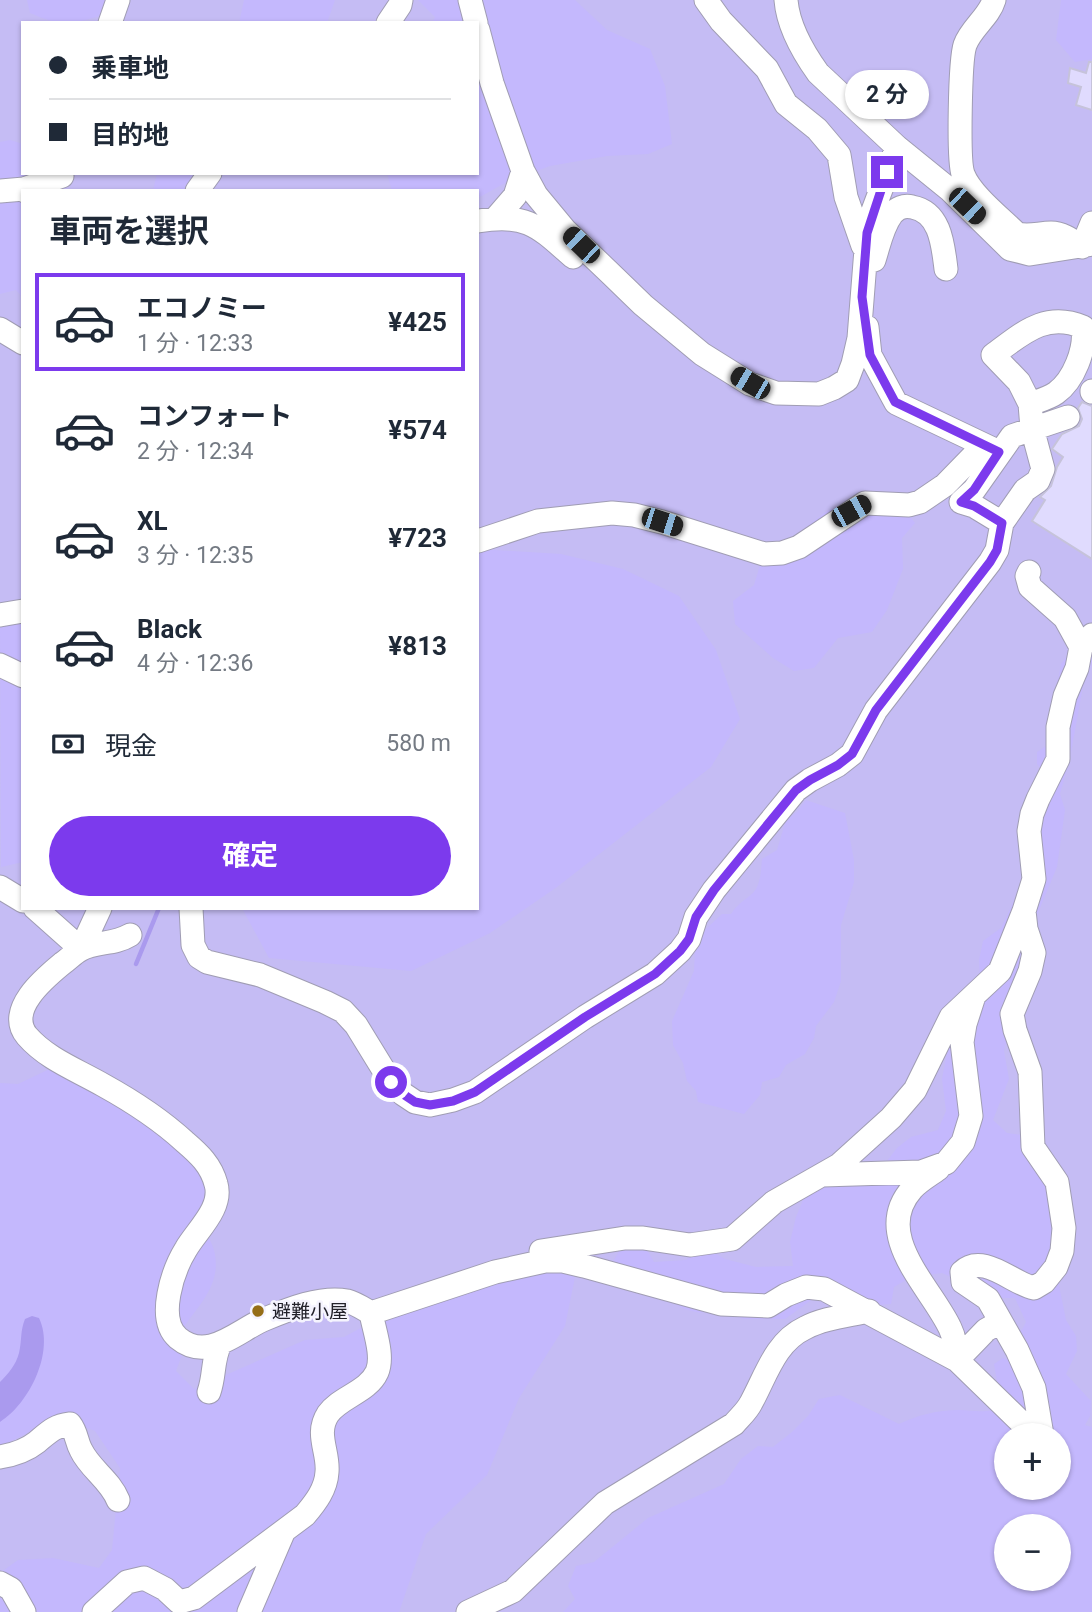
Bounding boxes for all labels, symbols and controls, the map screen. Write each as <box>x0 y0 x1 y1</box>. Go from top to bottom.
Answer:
text: 乗車地 <box>91 53 169 83</box>
callout: 2 分 <box>845 71 929 120</box>
text: 2 分 <box>866 81 908 108</box>
text: 目的地 <box>91 120 169 150</box>
route end <box>871 156 903 188</box>
car <box>945 184 990 228</box>
text: 車両を選択 <box>49 212 209 250</box>
car <box>559 223 604 267</box>
icon: car <box>53 291 116 354</box>
text: エコノミー <box>137 293 267 323</box>
text: ¥425 <box>388 307 447 337</box>
text: 1 分 · 12:33 <box>137 330 253 357</box>
car <box>727 363 774 403</box>
icon: car <box>53 399 116 462</box>
text: コンフォート <box>137 401 292 431</box>
text: ¥574 <box>388 415 447 445</box>
text: 2 分 · 12:34 <box>137 438 253 465</box>
car <box>828 492 875 530</box>
text: XL <box>137 506 168 536</box>
car <box>639 506 686 538</box>
icon: car <box>53 507 116 570</box>
text: ¥723 <box>388 523 447 553</box>
text: 3 分 · 12:35 <box>137 542 253 569</box>
text: Black <box>137 614 202 644</box>
icon: car <box>53 615 116 678</box>
text: ¥813 <box>388 631 447 661</box>
text: 4 分 · 12:36 <box>137 650 253 677</box>
icon: cash <box>49 725 87 763</box>
text: 580 m <box>386 730 451 757</box>
text: 現金 <box>105 731 157 761</box>
button: 確定 <box>49 816 451 896</box>
route start <box>375 1066 407 1098</box>
place label: 避難小屋 <box>272 1300 348 1323</box>
marker: 避難小屋 <box>250 1303 266 1319</box>
map controls <box>994 1423 1071 1591</box>
button: + <box>994 1423 1071 1500</box>
button: − <box>994 1514 1071 1591</box>

